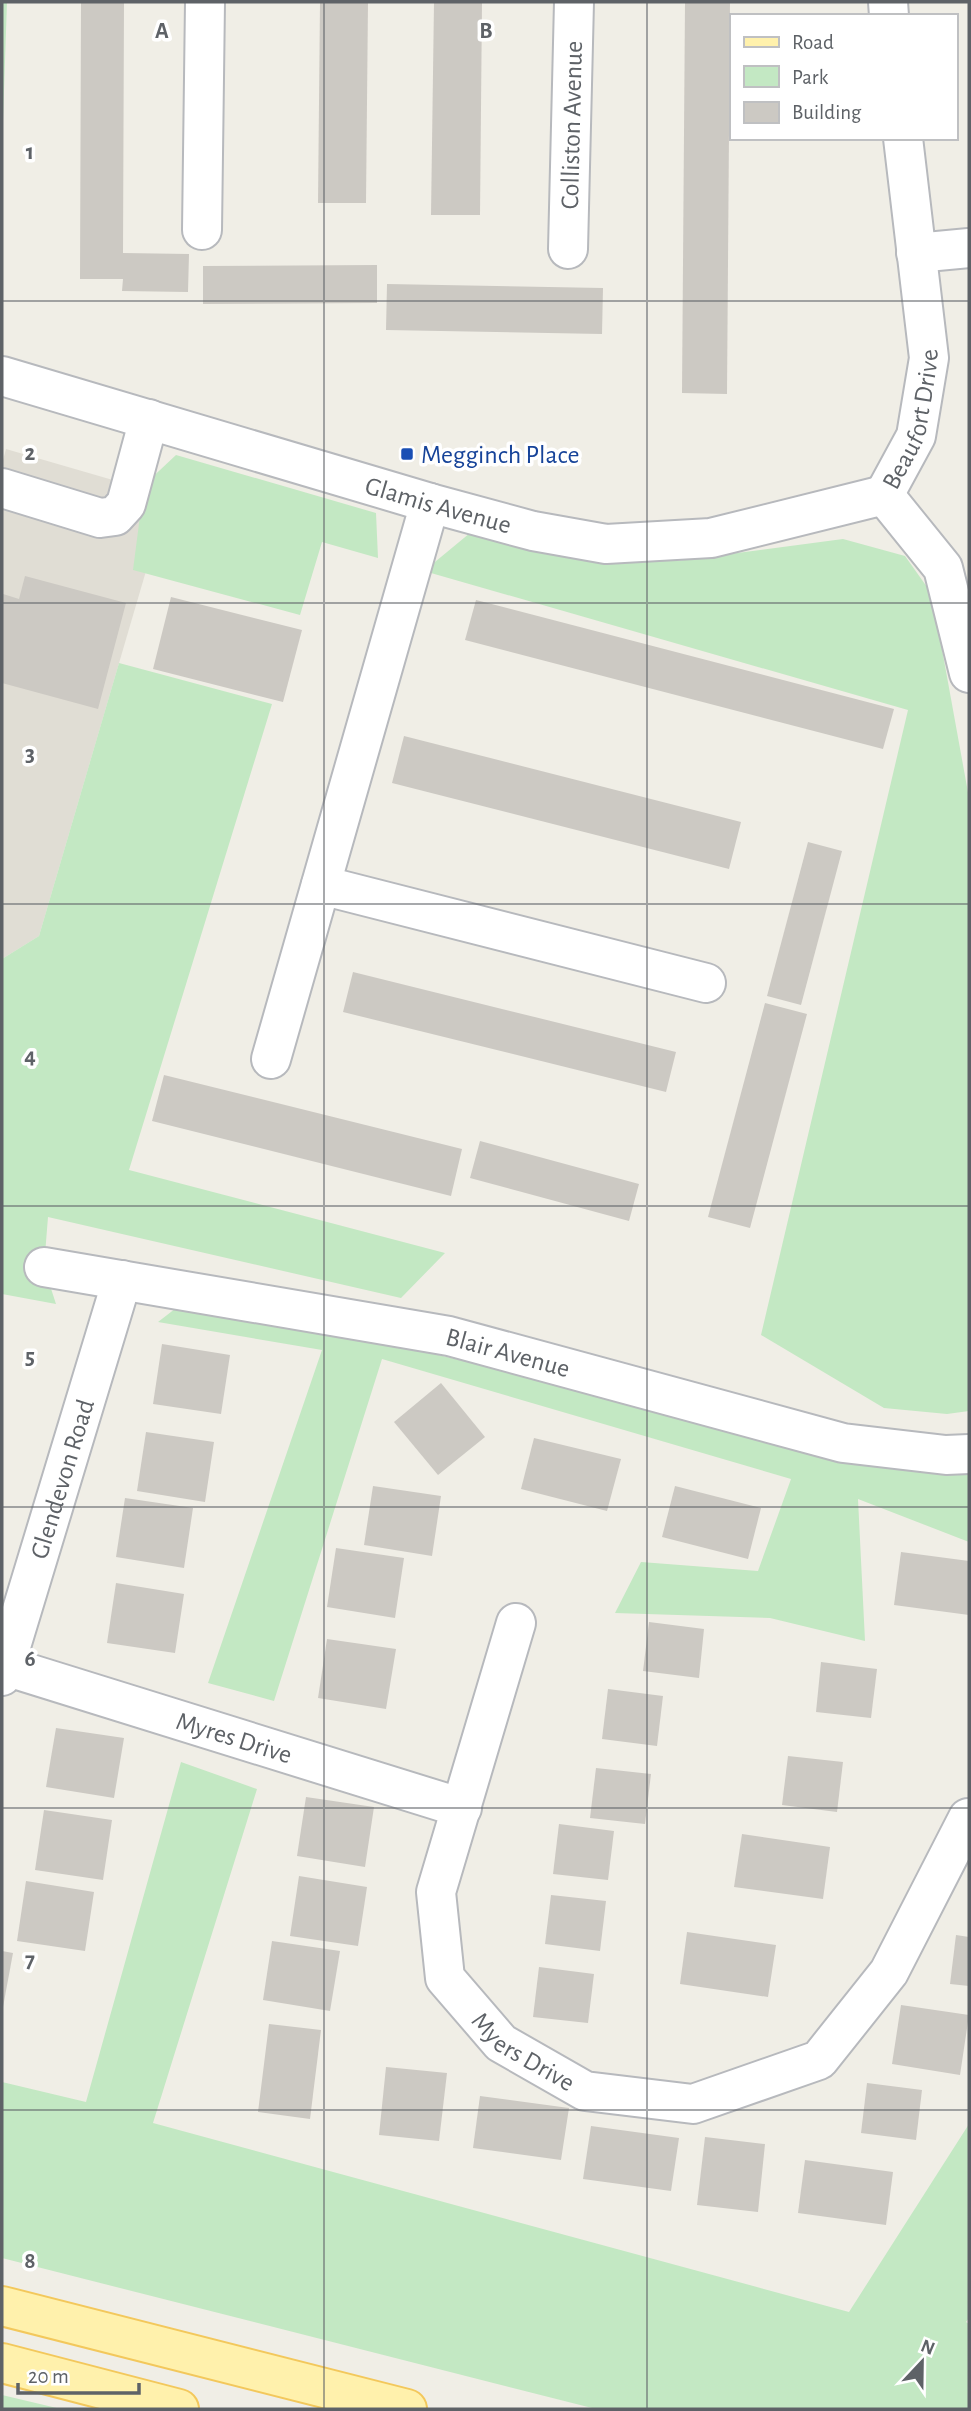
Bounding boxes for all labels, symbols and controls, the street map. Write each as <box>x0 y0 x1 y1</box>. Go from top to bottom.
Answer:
legend <box>730 14 957 140</box>
text: A <box>155 20 169 43</box>
text: B <box>479 20 493 43</box>
text: Road <box>792 32 834 53</box>
street label: Colliston Avenue <box>557 40 587 210</box>
text: Park <box>792 67 829 88</box>
text: Building <box>792 102 862 123</box>
text: 1 <box>26 141 34 164</box>
street label: Beaufort Drive <box>878 348 943 494</box>
text: 2 <box>25 442 36 465</box>
place label: Megginch Place <box>421 442 580 468</box>
marker: Megginch Place <box>399 446 415 462</box>
street label: Glamis Avenue <box>362 473 514 538</box>
text: 3 <box>25 743 35 766</box>
text: 4 <box>24 1045 36 1068</box>
street label: Blair Avenue <box>443 1324 573 1382</box>
text: 5 <box>25 1346 35 1369</box>
street label: Glendevon Road <box>26 1396 99 1562</box>
text: 6 <box>24 1648 36 1671</box>
street label: Myres Drive <box>173 1708 295 1768</box>
text: 7 <box>25 1949 35 1972</box>
street label: Myers Drive <box>467 2007 579 2096</box>
text: 8 <box>24 2250 36 2273</box>
north arrow <box>887 2327 957 2397</box>
text: N <box>918 2336 937 2359</box>
scale bar <box>18 2352 138 2396</box>
text: 20 m <box>28 2366 69 2387</box>

